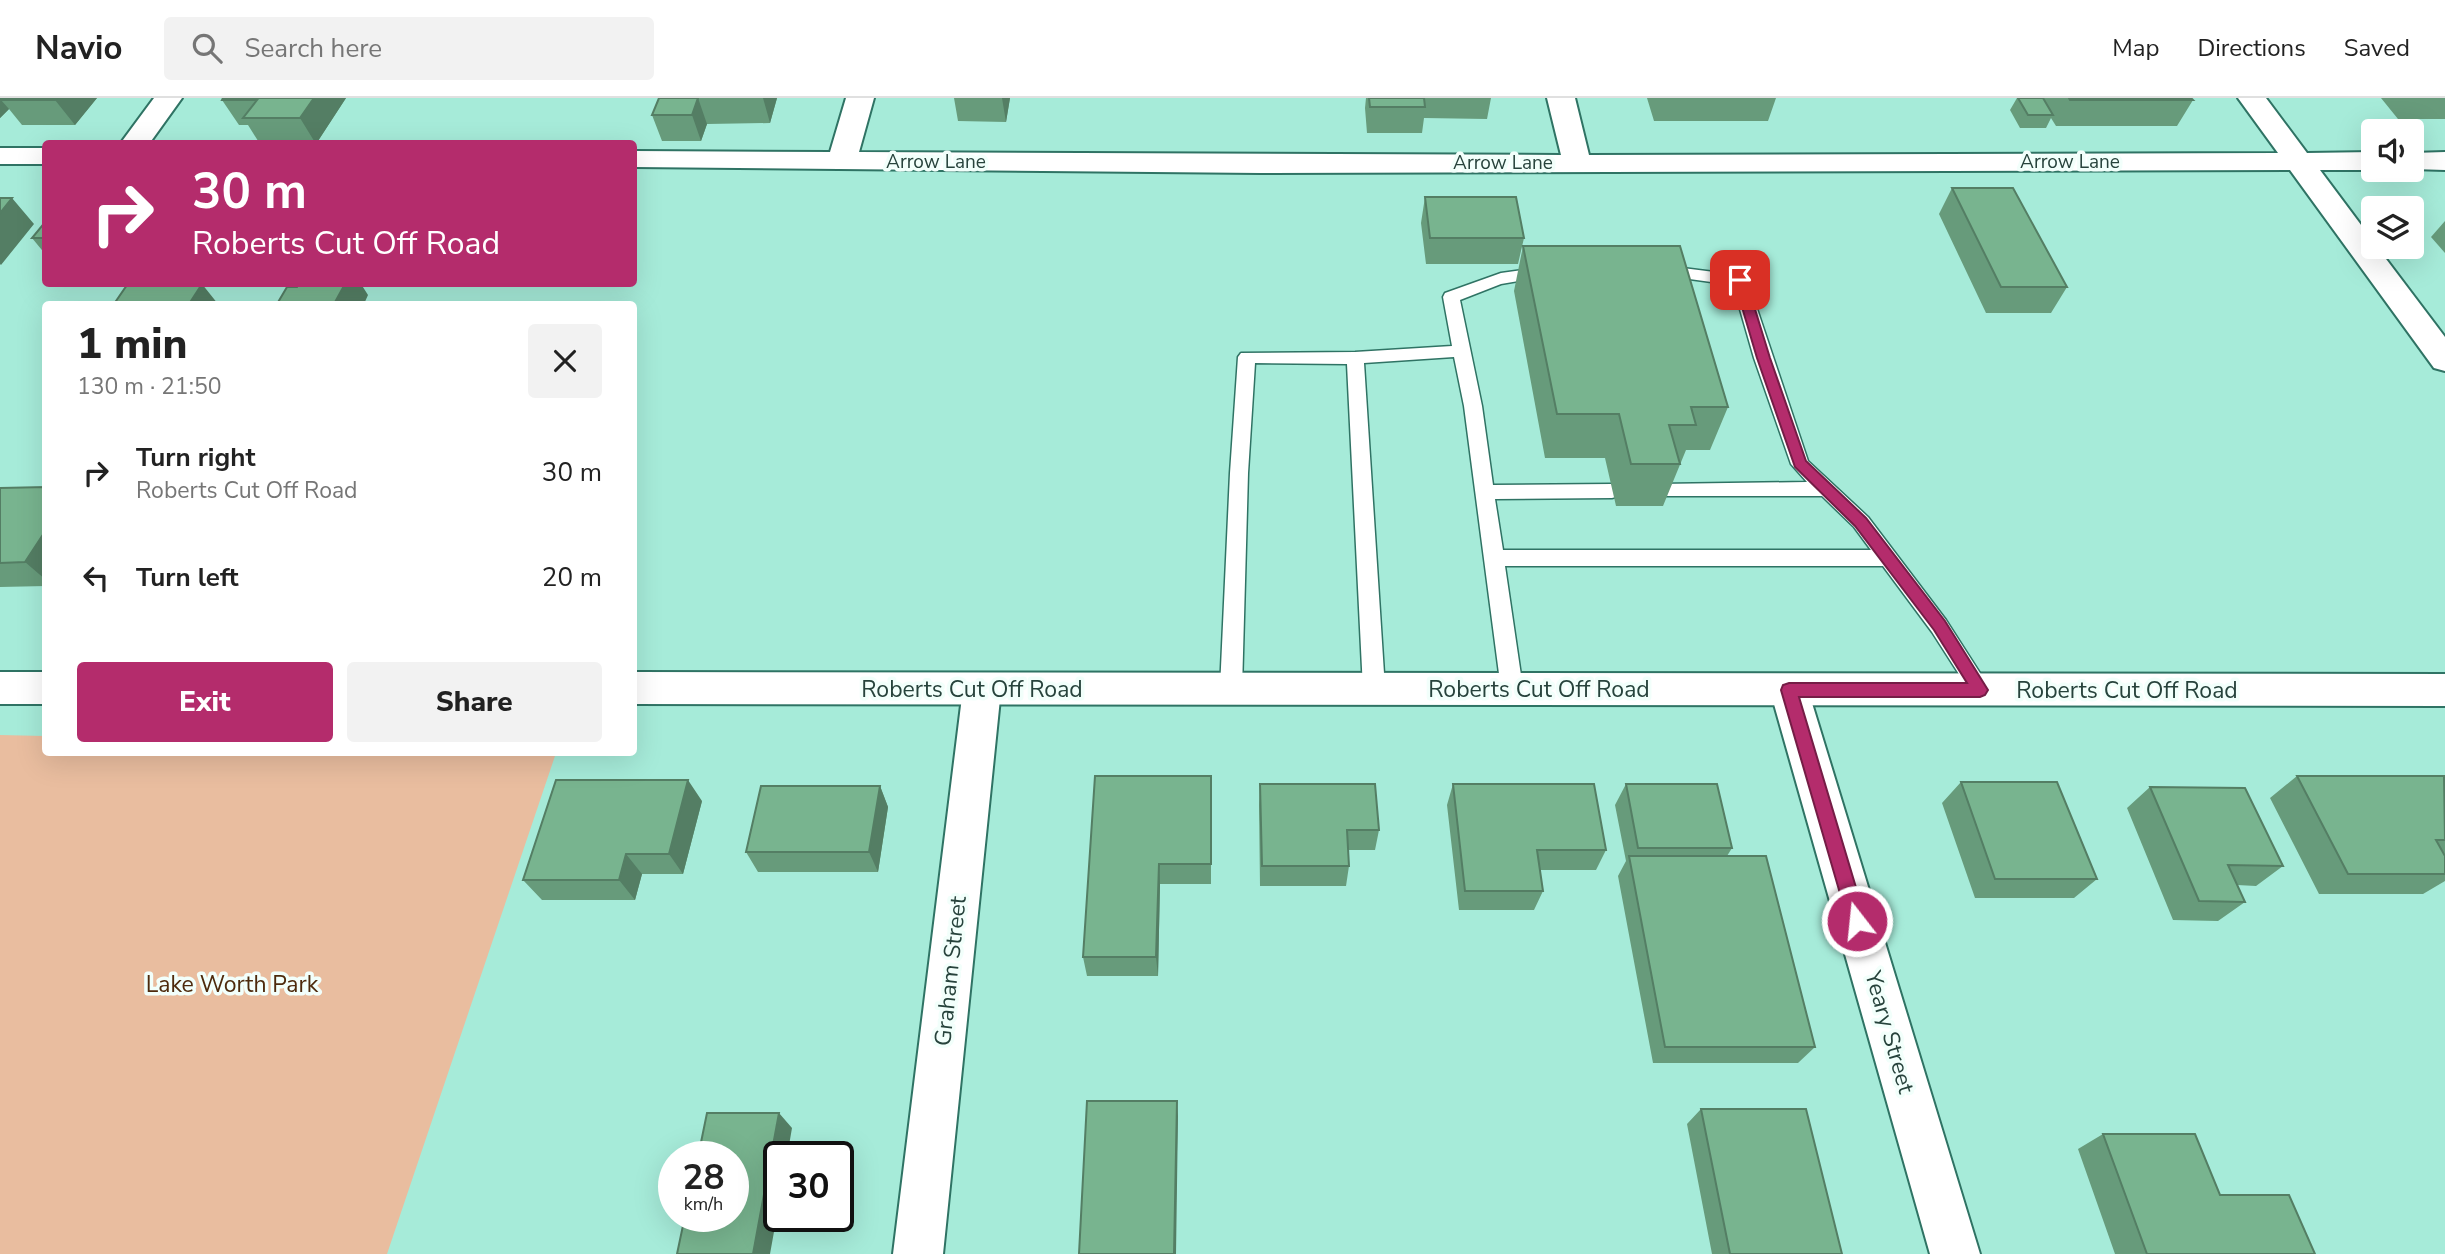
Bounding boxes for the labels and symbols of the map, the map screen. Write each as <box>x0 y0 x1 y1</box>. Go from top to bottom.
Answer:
street label: Arrow Lane <box>886 149 986 175</box>
street label: Arrow Lane <box>2020 149 2120 175</box>
street label: Arrow Lane <box>1453 150 1553 176</box>
pin <box>1710 250 1770 310</box>
street label: Roberts Cut Off Road <box>861 674 1083 705</box>
street label: Roberts Cut Off Road <box>1428 674 1650 705</box>
street label: Roberts Cut Off Road <box>2016 675 2238 706</box>
position arrow <box>1820 884 1894 958</box>
street label: Graham Street <box>927 894 974 1048</box>
street label: Yeary Street <box>1857 966 1922 1098</box>
park label: Lake Worth Park <box>146 969 319 1000</box>
speed limit sign: 30 <box>763 1141 854 1232</box>

